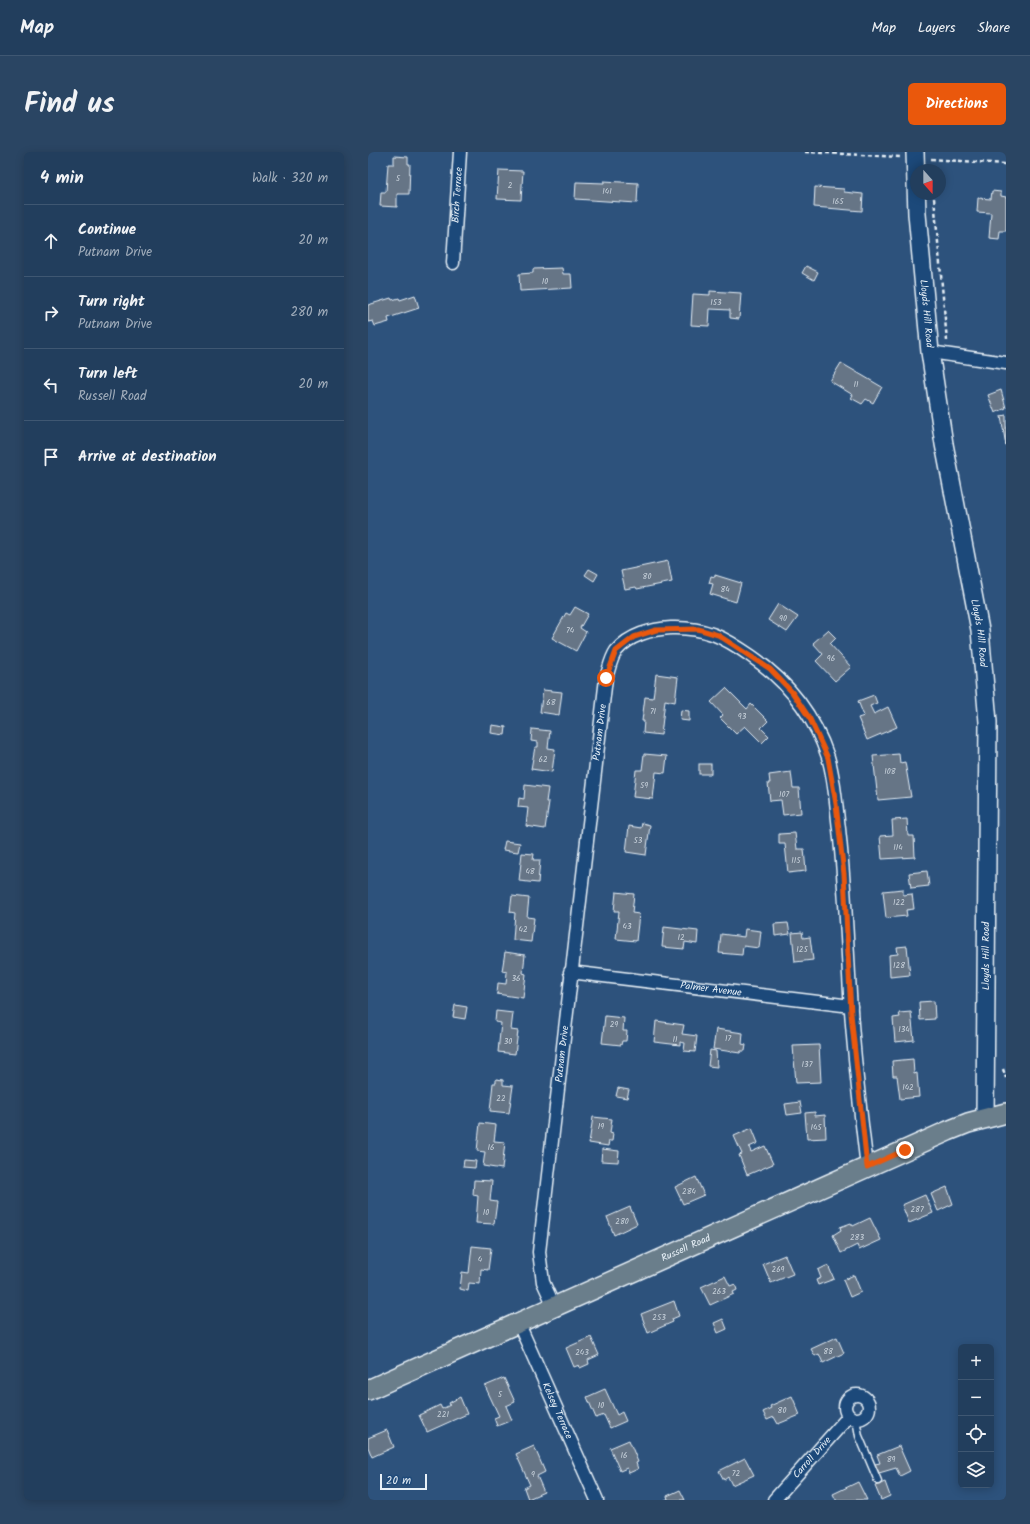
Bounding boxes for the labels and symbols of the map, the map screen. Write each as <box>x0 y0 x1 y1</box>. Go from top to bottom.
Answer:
north arrow <box>910 164 946 200</box>
street label: Birch Terrace <box>448 166 467 224</box>
house number: 5 <box>396 172 401 185</box>
house number: 2 <box>508 179 513 192</box>
house number: 141 <box>602 185 612 198</box>
house number: 165 <box>832 195 844 208</box>
house number: 10 <box>542 275 548 288</box>
street label: Lloyds Hill Road <box>915 279 938 349</box>
house number: 153 <box>710 296 722 309</box>
house number: 11 <box>853 378 859 391</box>
house number: 80 <box>643 570 651 583</box>
house number: 84 <box>720 583 730 596</box>
street label: Lloyds Hill Road <box>966 598 991 669</box>
house number: 90 <box>779 612 787 625</box>
house number: 74 <box>566 624 575 637</box>
house number: 96 <box>827 652 835 665</box>
route start <box>597 669 615 687</box>
house number: 68 <box>546 696 556 709</box>
street label: Putnam Drive <box>588 702 611 761</box>
house number: 71 <box>650 705 657 718</box>
house number: 93 <box>738 710 747 723</box>
house number: 62 <box>538 753 548 766</box>
house number: 108 <box>884 765 896 778</box>
house number: 59 <box>640 779 648 792</box>
house number: 107 <box>779 788 789 801</box>
house number: 53 <box>634 834 643 847</box>
house number: 114 <box>893 841 903 854</box>
house number: 115 <box>791 854 801 867</box>
house number: 48 <box>525 865 535 878</box>
house number: 122 <box>893 896 905 909</box>
house number: 43 <box>623 920 632 933</box>
street label: Lloyds Hill Road <box>978 921 994 990</box>
house number: 42 <box>518 923 528 936</box>
house number: 12 <box>677 931 685 944</box>
house number: 125 <box>796 943 808 956</box>
house number: 128 <box>893 959 905 972</box>
house number: 36 <box>511 972 521 985</box>
street label: Palmer Avenue <box>679 977 743 1001</box>
house number: 29 <box>610 1018 618 1031</box>
house number: 134 <box>898 1023 910 1036</box>
street label: Putnam Drive <box>551 1024 573 1083</box>
house number: 17 <box>725 1032 731 1045</box>
house number: 11 <box>672 1033 678 1046</box>
house number: 30 <box>504 1035 512 1048</box>
house number: 137 <box>802 1058 813 1071</box>
house number: 142 <box>902 1081 914 1094</box>
house number: 22 <box>496 1092 506 1105</box>
house number: 19 <box>598 1120 604 1133</box>
house number: 145 <box>810 1121 822 1134</box>
house number: 16 <box>488 1141 494 1154</box>
route end <box>896 1141 914 1159</box>
house number: 284 <box>682 1185 697 1198</box>
house number: 287 <box>910 1203 924 1216</box>
house number: 10 <box>483 1206 489 1219</box>
house number: 280 <box>615 1215 629 1228</box>
street label: Russell Road <box>658 1230 714 1266</box>
house number: 283 <box>850 1231 864 1244</box>
house number: 4 <box>478 1253 483 1266</box>
house number: 269 <box>772 1263 785 1276</box>
house number: 263 <box>712 1285 726 1298</box>
house number: 253 <box>652 1311 666 1324</box>
house number: 88 <box>823 1345 833 1358</box>
house number: 243 <box>575 1346 589 1359</box>
street label: Kelsey Terrace <box>538 1380 577 1442</box>
house number: 5 <box>498 1388 503 1401</box>
house number: 10 <box>598 1399 604 1412</box>
house number: 80 <box>778 1404 786 1417</box>
house number: 221 <box>437 1408 449 1421</box>
street label: Carroll Drive <box>789 1433 835 1482</box>
house number: 16 <box>621 1449 627 1462</box>
house number: 89 <box>887 1453 895 1466</box>
house number: 72 <box>732 1467 741 1480</box>
house number: 9 <box>531 1468 535 1481</box>
scale bar <box>380 1472 427 1491</box>

